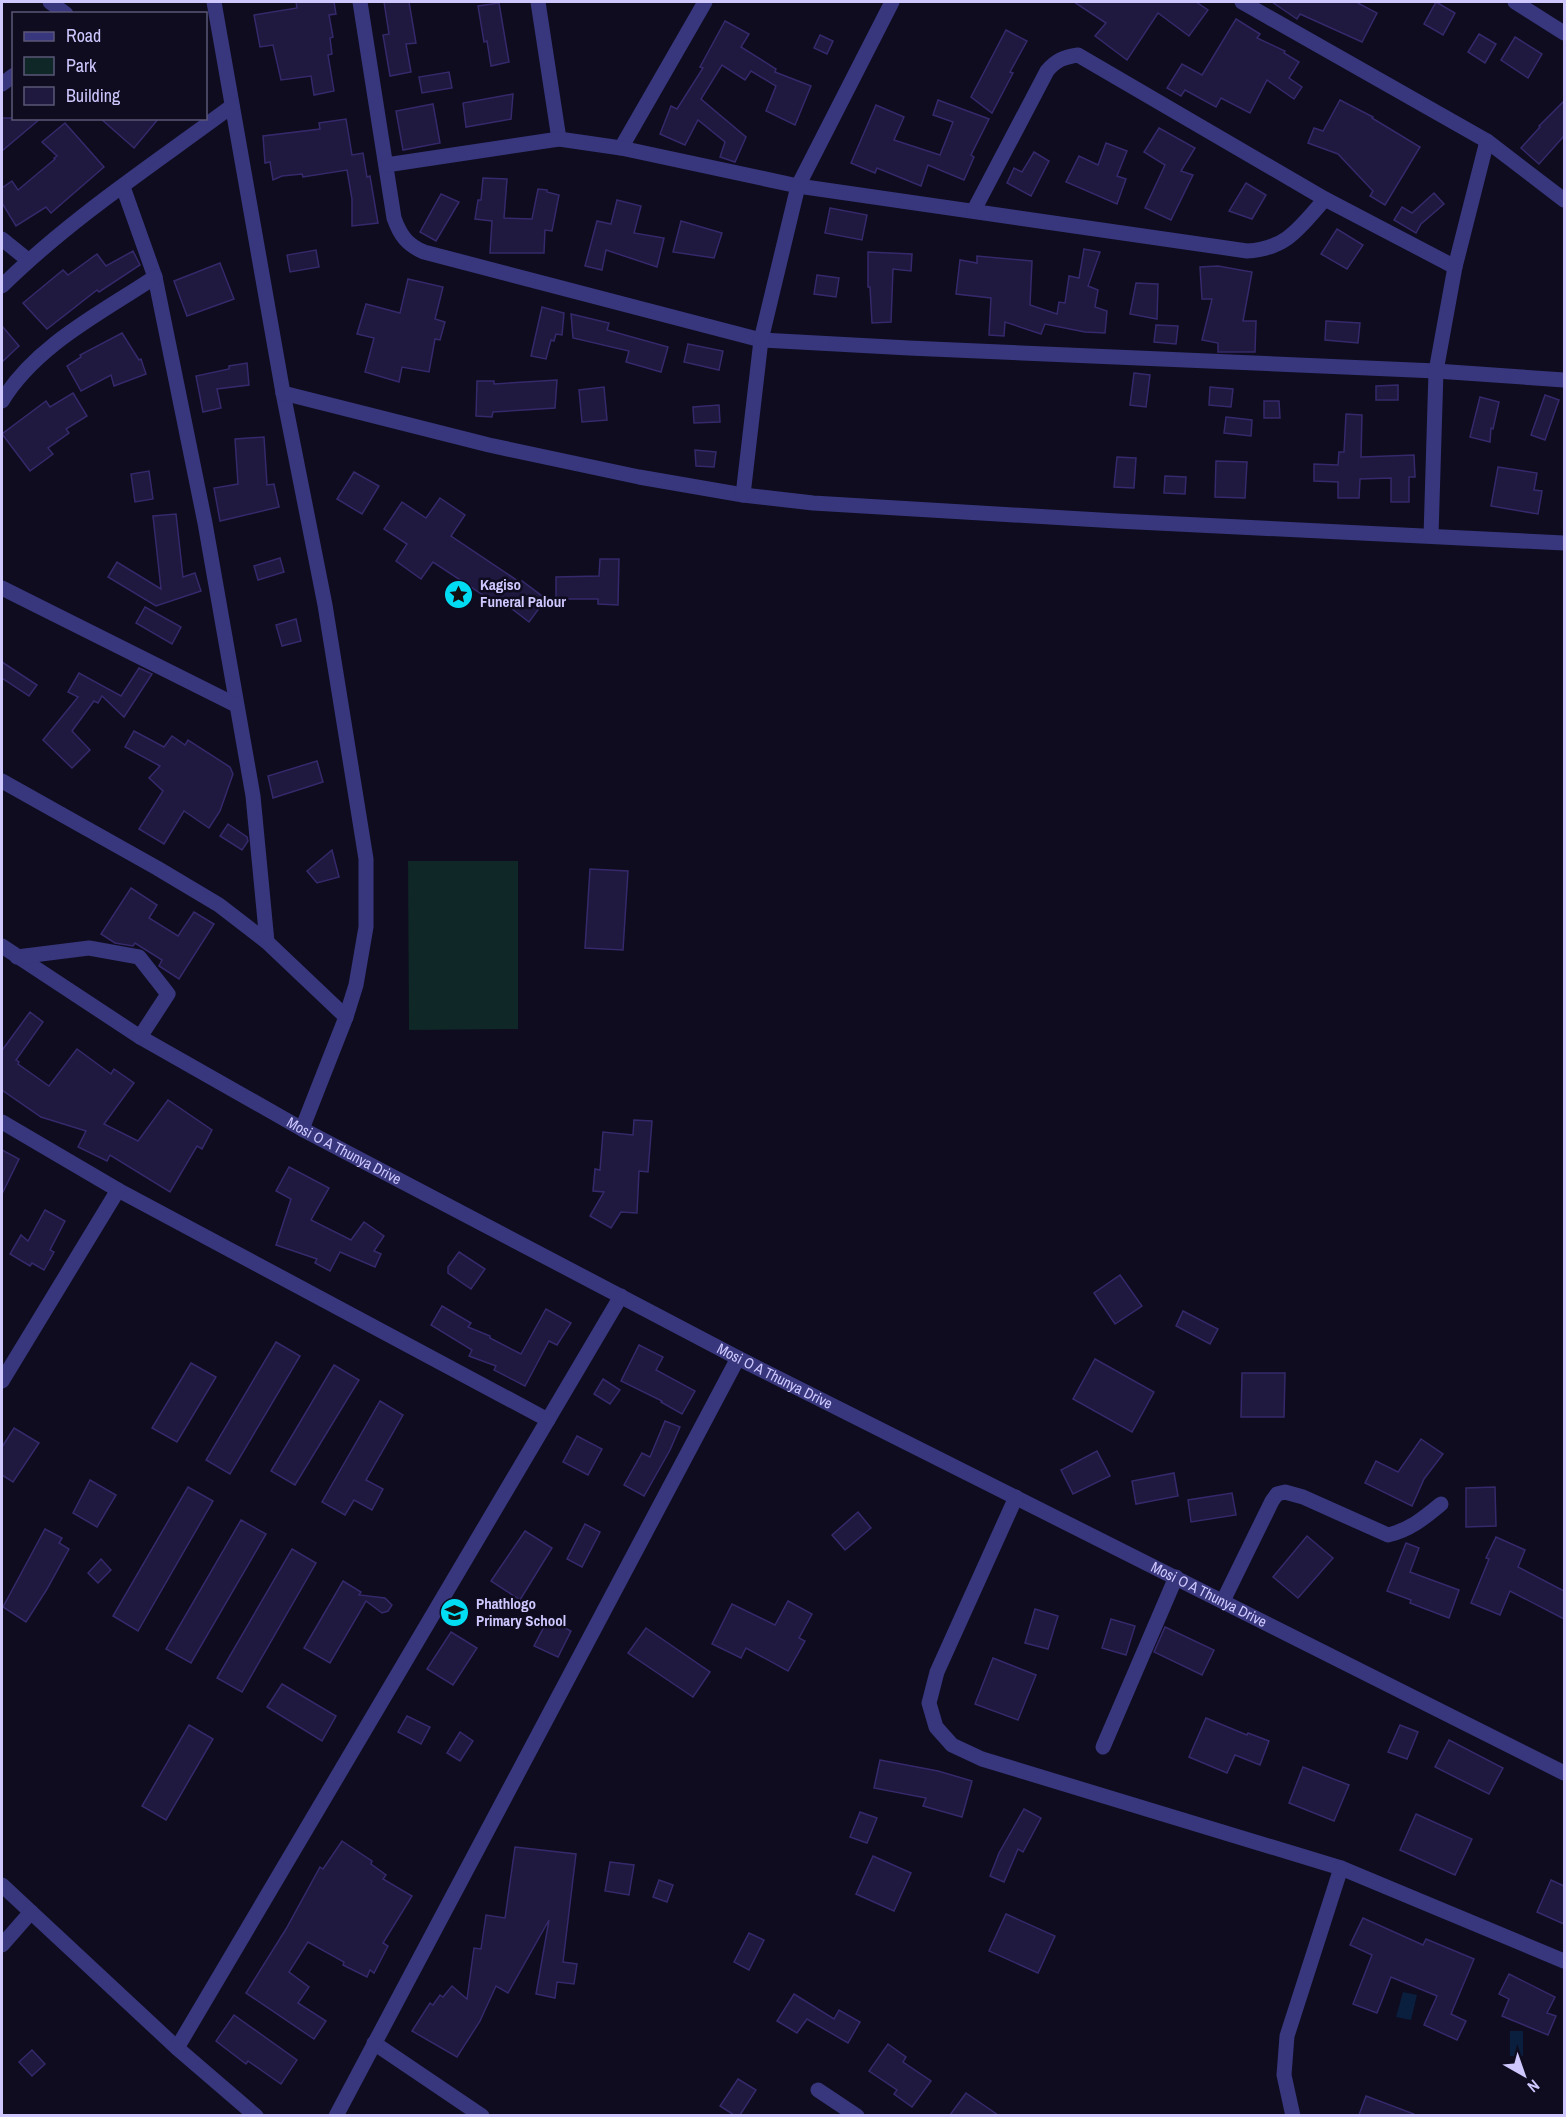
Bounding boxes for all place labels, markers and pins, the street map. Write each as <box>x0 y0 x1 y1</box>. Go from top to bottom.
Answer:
place label: Kagiso Funeral Palour <box>480 574 566 612</box>
place icon: Kagiso Funeral Palour <box>443 578 475 610</box>
place label: Phathlogo Primary School <box>476 1593 566 1631</box>
school or university icon: Phathlogo Primary School <box>439 1597 471 1629</box>

